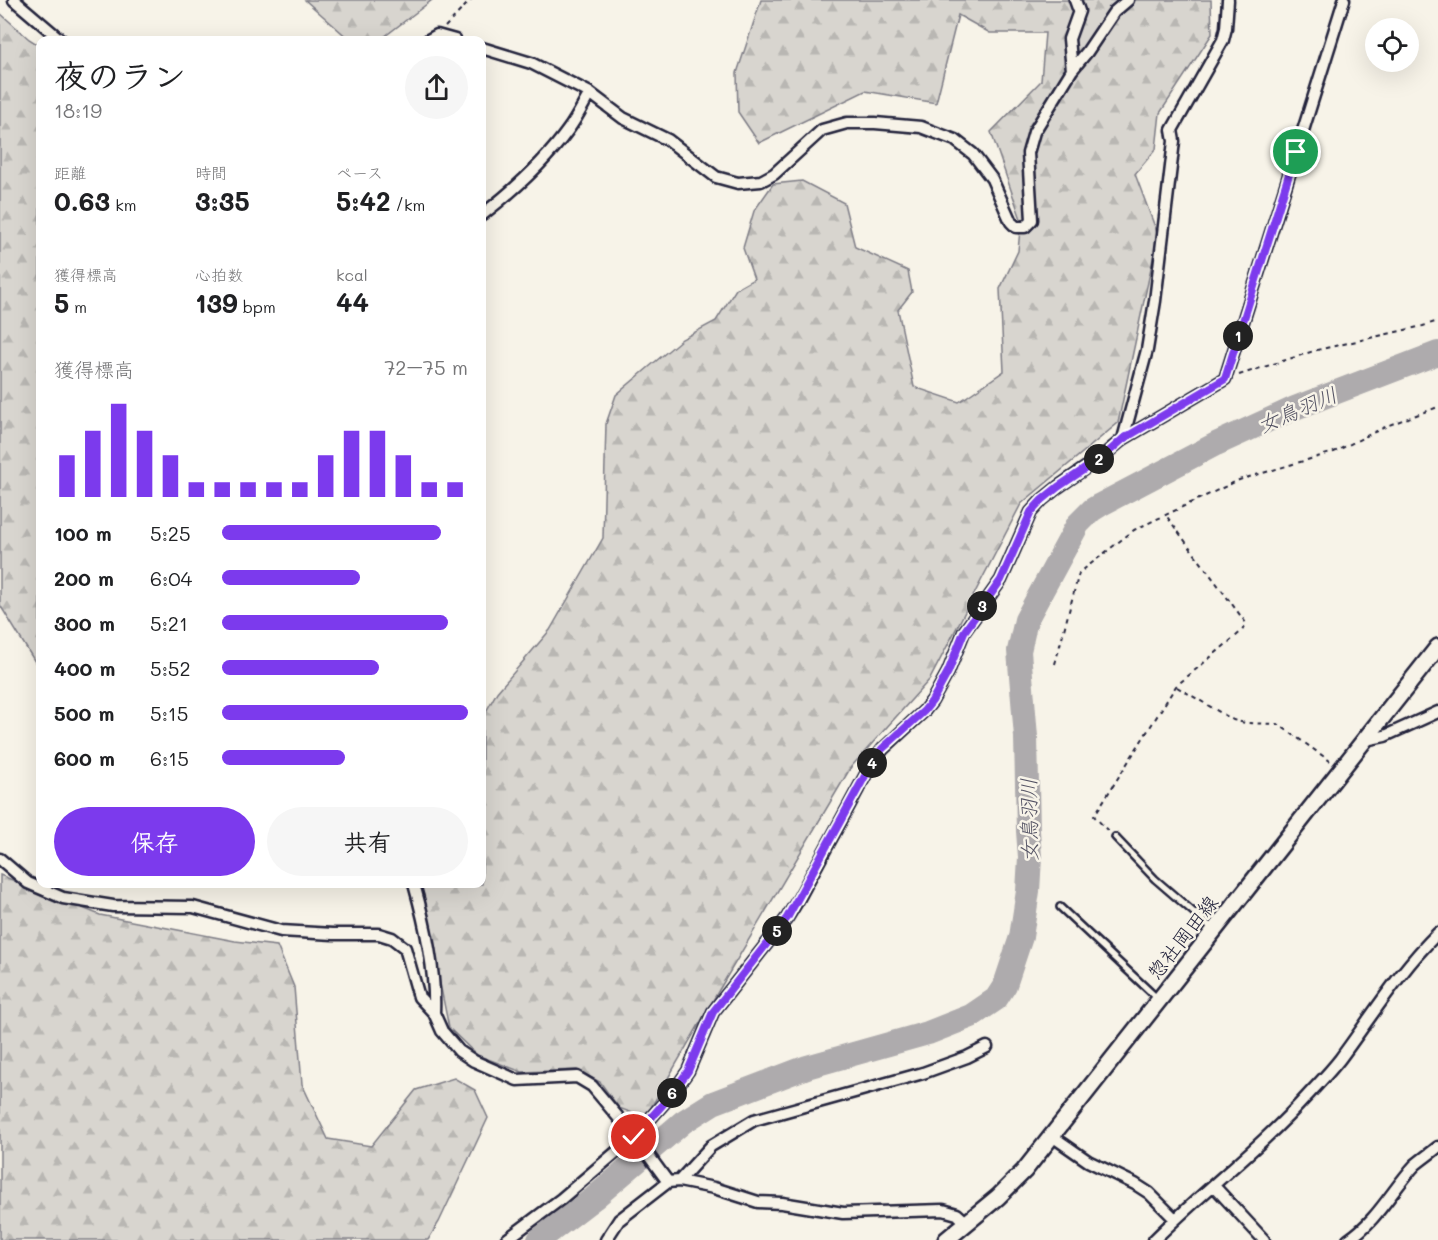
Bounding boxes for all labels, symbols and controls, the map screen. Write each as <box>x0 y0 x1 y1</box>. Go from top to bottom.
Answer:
map controls <box>1365 18 1419 72</box>
button: locate <box>1365 18 1419 72</box>
text: 夜のラン <box>54 53 186 96</box>
button: share <box>405 56 468 119</box>
text: 18:19 <box>54 97 102 123</box>
pin <box>1270 126 1321 177</box>
icon: arrive <box>1279 135 1312 168</box>
text: 距離 <box>54 162 86 183</box>
text: 時間 <box>195 162 227 183</box>
text: ペース <box>336 162 383 183</box>
text: 0.63 <box>54 184 110 218</box>
text: 3:35 <box>195 184 250 218</box>
text: 5:42 <box>336 184 390 218</box>
text: km <box>110 194 136 215</box>
text: /km <box>390 194 425 215</box>
text: 獲得標高 <box>54 264 118 285</box>
text: 心拍数 <box>195 264 243 285</box>
text: kcal <box>336 264 368 285</box>
text: 44 <box>336 285 369 319</box>
text: 5 <box>54 286 69 320</box>
text: 139 <box>195 286 238 320</box>
text: m <box>69 296 87 317</box>
text: bpm <box>238 296 276 317</box>
pin: 1 <box>1223 321 1253 351</box>
text: 1 <box>1234 325 1242 346</box>
text: 72–75 m <box>384 354 468 380</box>
text: 獲得標高 <box>54 356 134 382</box>
water label: 女鳥羽川 <box>1253 380 1341 438</box>
pin: 2 <box>1084 444 1114 474</box>
text: 2 <box>1095 448 1103 469</box>
text: 100 m <box>54 520 112 546</box>
text: 5:25 <box>150 520 191 546</box>
text: 200 m <box>54 565 114 591</box>
text: 6:04 <box>150 565 192 591</box>
pin: 3 <box>967 591 997 621</box>
text: 3 <box>977 595 987 616</box>
text: 300 m <box>54 610 115 636</box>
text: 5:21 <box>150 610 188 636</box>
text: 400 m <box>54 655 115 681</box>
text: 5:52 <box>150 655 191 681</box>
text: 500 m <box>54 700 114 726</box>
text: 5:15 <box>150 700 188 726</box>
text: 600 m <box>54 745 115 771</box>
text: 6:15 <box>150 745 189 771</box>
pin: 4 <box>857 748 887 778</box>
text: 4 <box>867 752 877 773</box>
water label: 女鳥羽川 <box>1014 778 1042 862</box>
button: 保存 <box>54 807 255 876</box>
button: 共有 <box>267 807 468 876</box>
street label: 惣社岡田線 <box>1141 890 1223 984</box>
pin: 5 <box>762 916 792 946</box>
text: 5 <box>772 920 782 941</box>
pin: 6 <box>657 1078 687 1108</box>
text: 6 <box>667 1082 677 1103</box>
pin <box>608 1111 659 1162</box>
icon: check <box>617 1120 650 1153</box>

